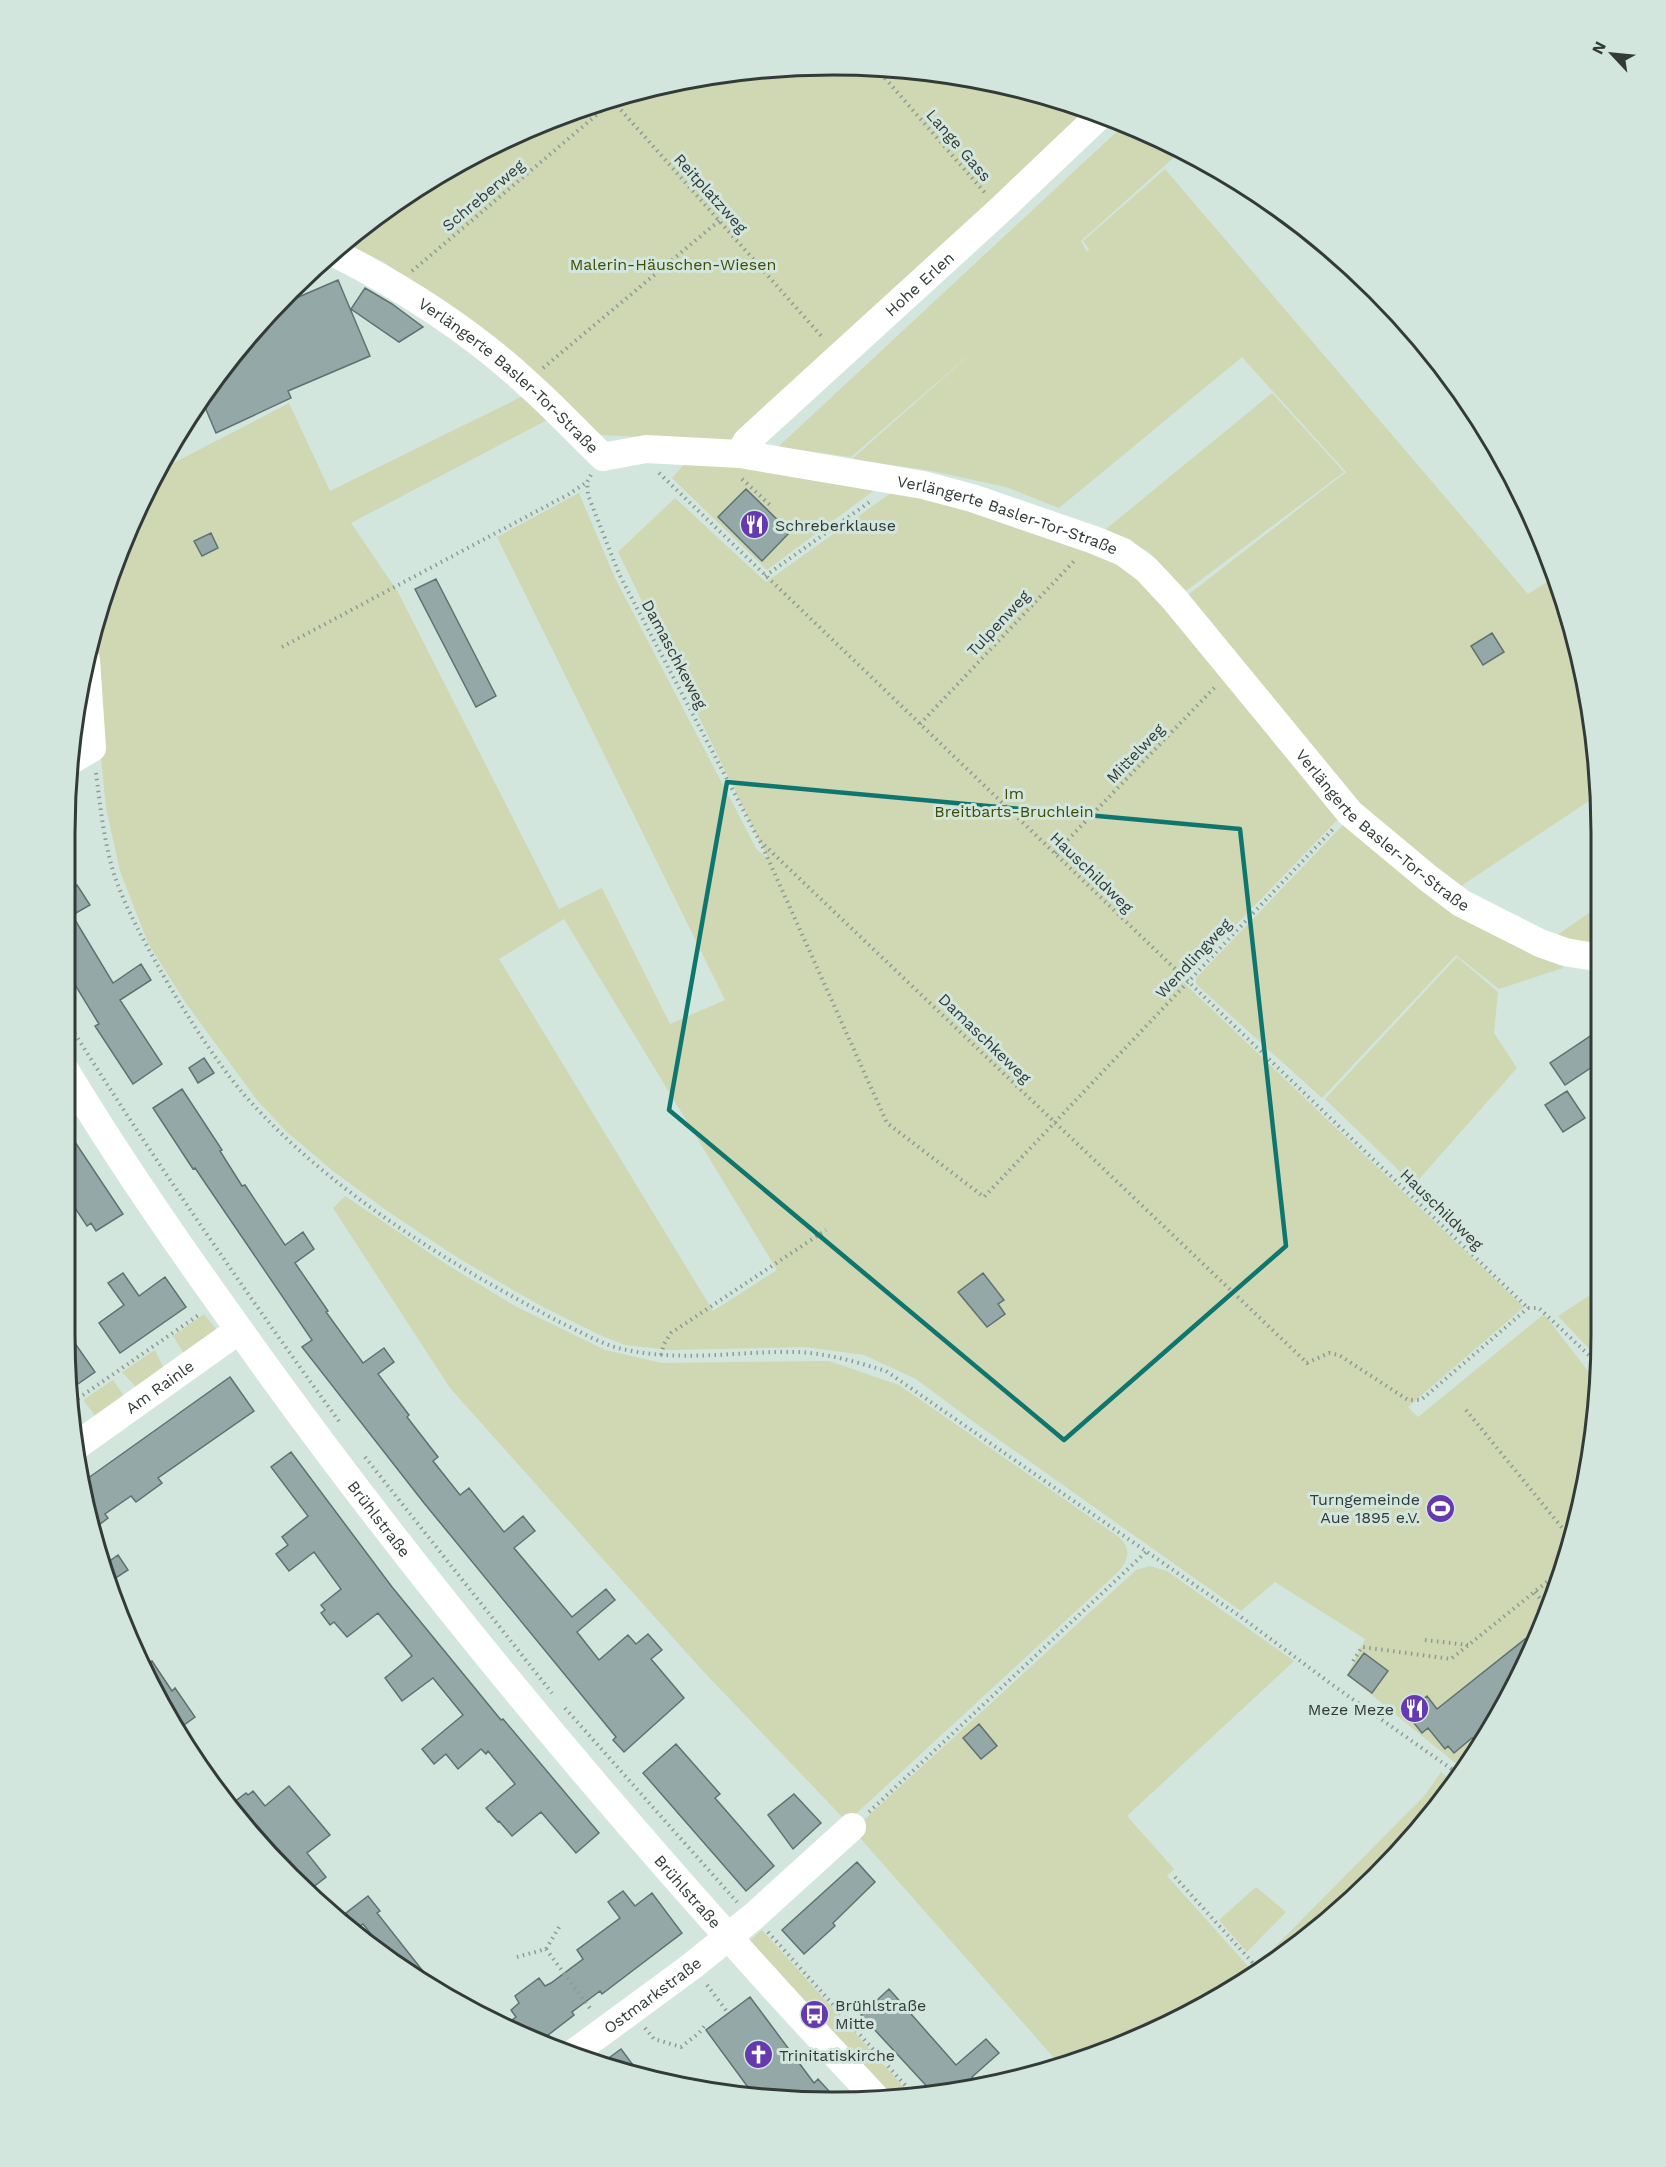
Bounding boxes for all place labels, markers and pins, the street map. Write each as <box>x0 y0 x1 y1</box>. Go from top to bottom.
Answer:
restaurant icon: Schreberklause <box>738 509 770 541</box>
place label: Schreberklause <box>775 516 896 535</box>
place label: Turngemeinde Aue 1895 e.V. <box>1309 1490 1420 1527</box>
sports icon: Turngemeinde Aue 1895 e.V. <box>1425 1492 1457 1524</box>
restaurant icon: Meze Meze <box>1399 1693 1431 1725</box>
place label: Meze Meze <box>1308 1700 1394 1719</box>
place label: Brühlstraße Mitte <box>835 1996 926 2033</box>
bus stop icon: Brühlstraße Mitte <box>798 1998 830 2030</box>
church icon: Trinitatiskirche <box>742 2039 774 2071</box>
place label: Trinitatiskirche <box>779 2046 895 2065</box>

